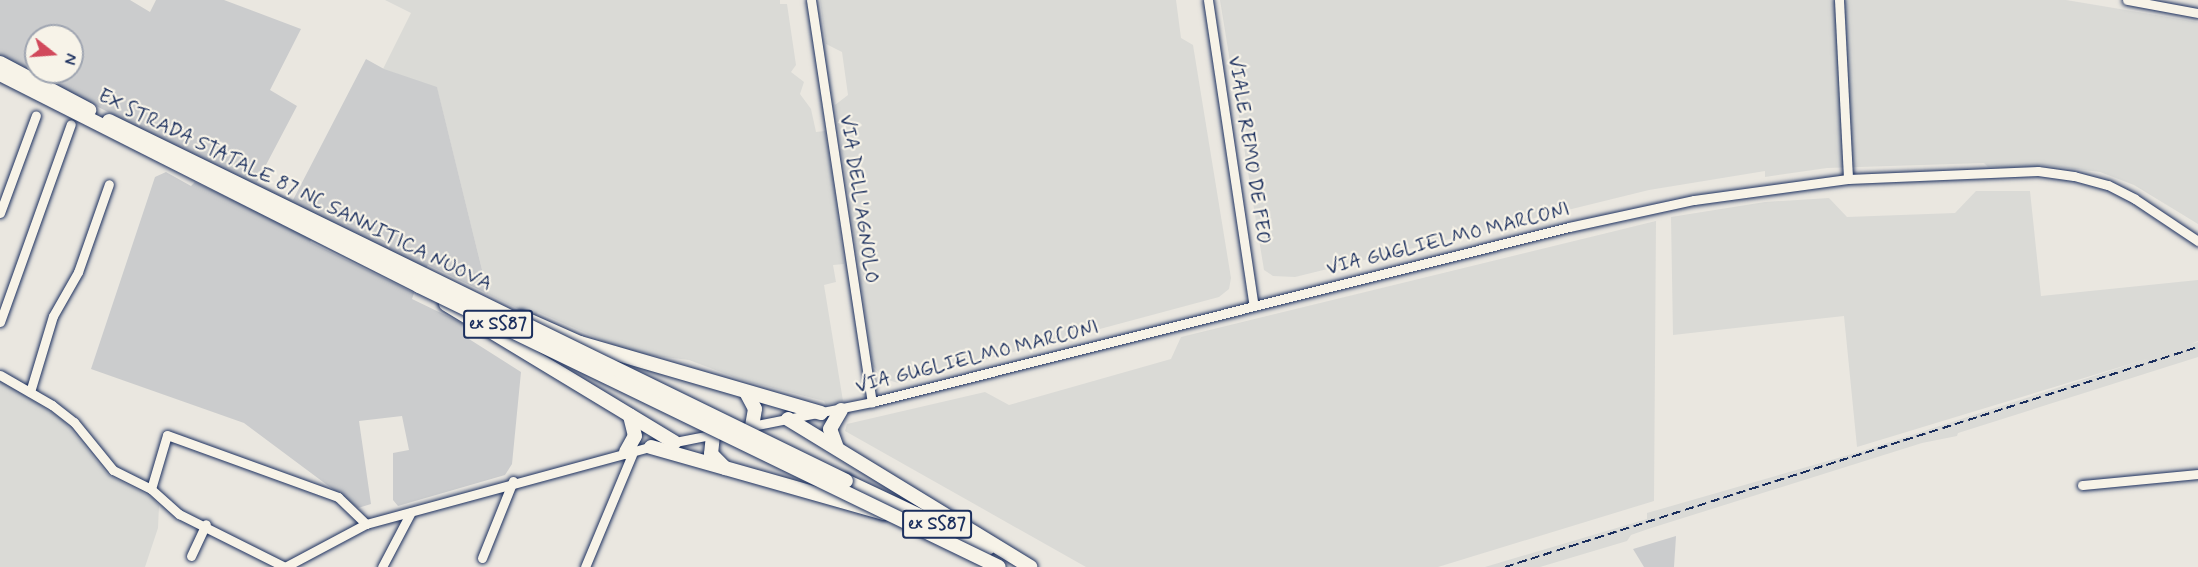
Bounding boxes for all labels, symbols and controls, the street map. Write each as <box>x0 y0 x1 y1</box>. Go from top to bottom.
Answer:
north arrow <box>24 24 84 84</box>
text: N <box>58 51 81 67</box>
street label: VIALE REMO DE FEO <box>1222 54 1276 246</box>
street label: EX STRADA STATALE 87 NC SANNITICA NUOVA <box>96 85 494 295</box>
street label: VIA DELL'AGNOLO <box>834 113 884 285</box>
street label: VIA GUGLIELMO MARCONI <box>1323 197 1573 281</box>
road number: ex SS87 <box>462 309 534 339</box>
street label: VIA GUGLIELMO MARCONI <box>852 315 1102 399</box>
road number: ex SS87 <box>901 509 973 539</box>

